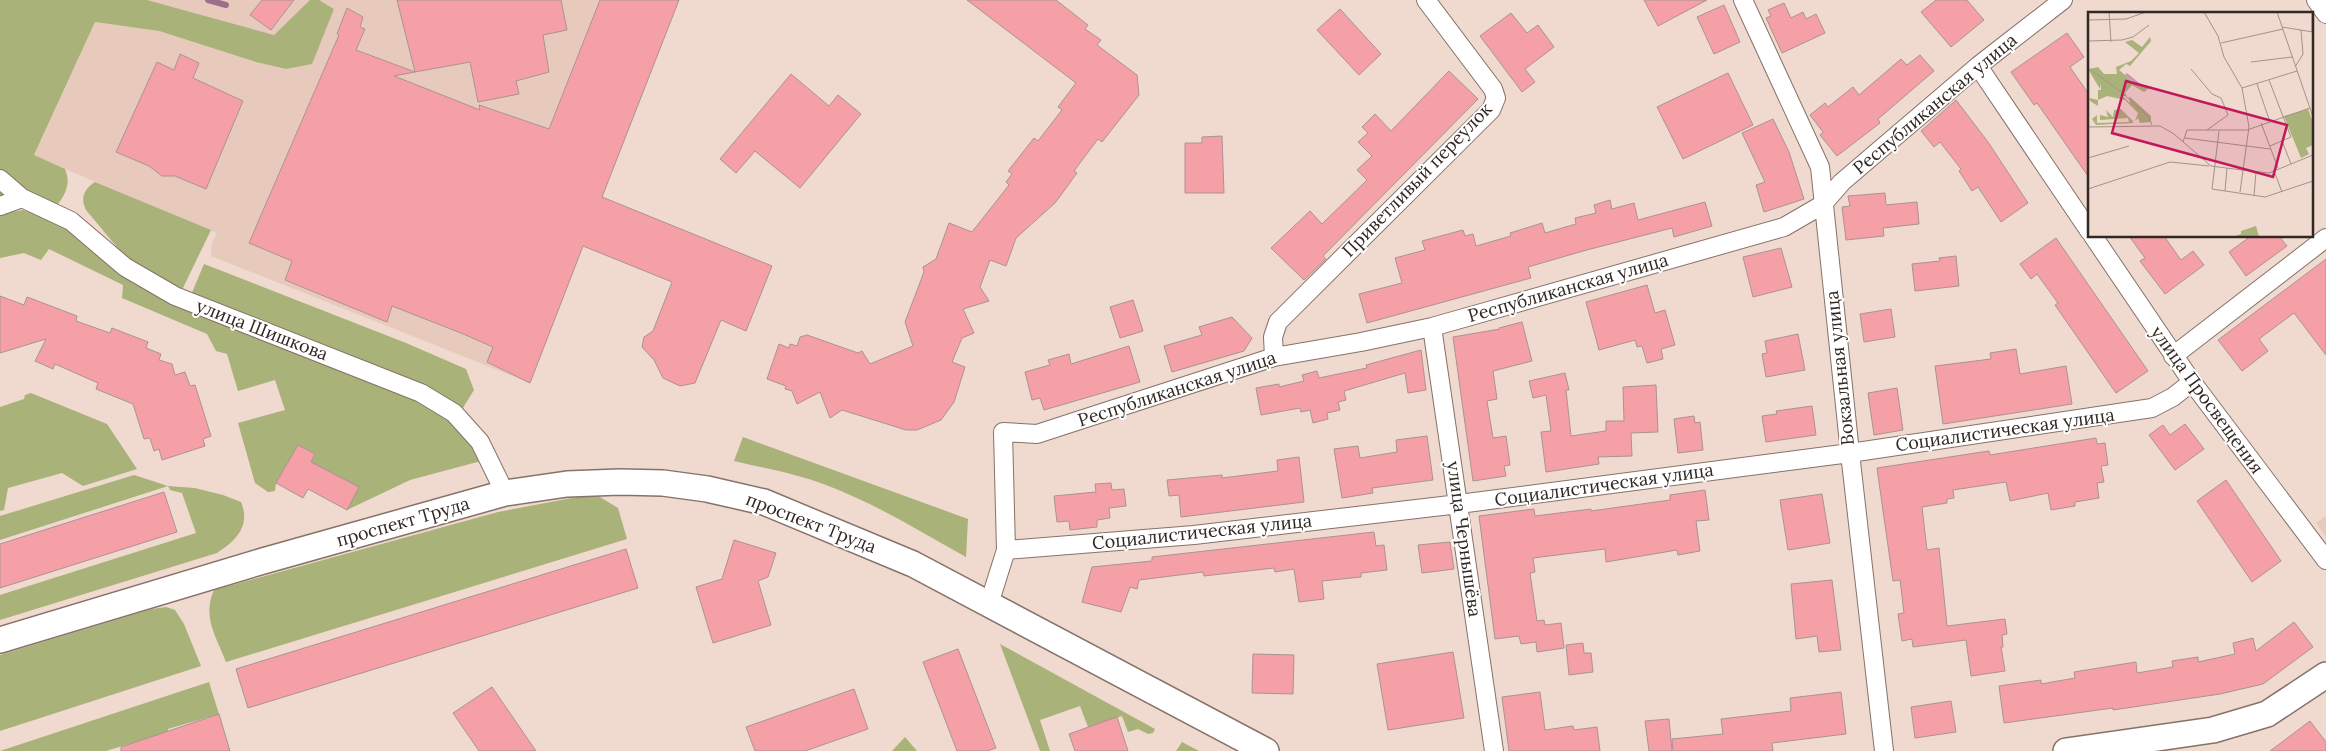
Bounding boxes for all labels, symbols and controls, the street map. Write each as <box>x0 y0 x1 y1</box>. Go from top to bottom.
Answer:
inset map <box>2088 12 2314 238</box>
street label: Республиканская улица <box>1848 28 2021 179</box>
street label: Приветливый переулок <box>1337 97 1497 262</box>
street label: Республиканская улица <box>1465 248 1671 327</box>
street label: Вокзальная улица <box>1820 290 1859 447</box>
street label: улица Шишкова <box>193 294 331 365</box>
street label: улица Просвещения <box>2146 321 2269 478</box>
street label: Республиканская улица <box>1075 346 1279 431</box>
street label: Социалистическая улица <box>1894 403 2116 456</box>
street label: Социалистическая улица <box>1493 458 1715 511</box>
street label: улица Чернышёва <box>1442 460 1487 618</box>
street label: проспект Труда <box>743 487 880 558</box>
street label: проспект Труда <box>334 491 472 552</box>
street label: Социалистическая улица <box>1091 509 1313 554</box>

